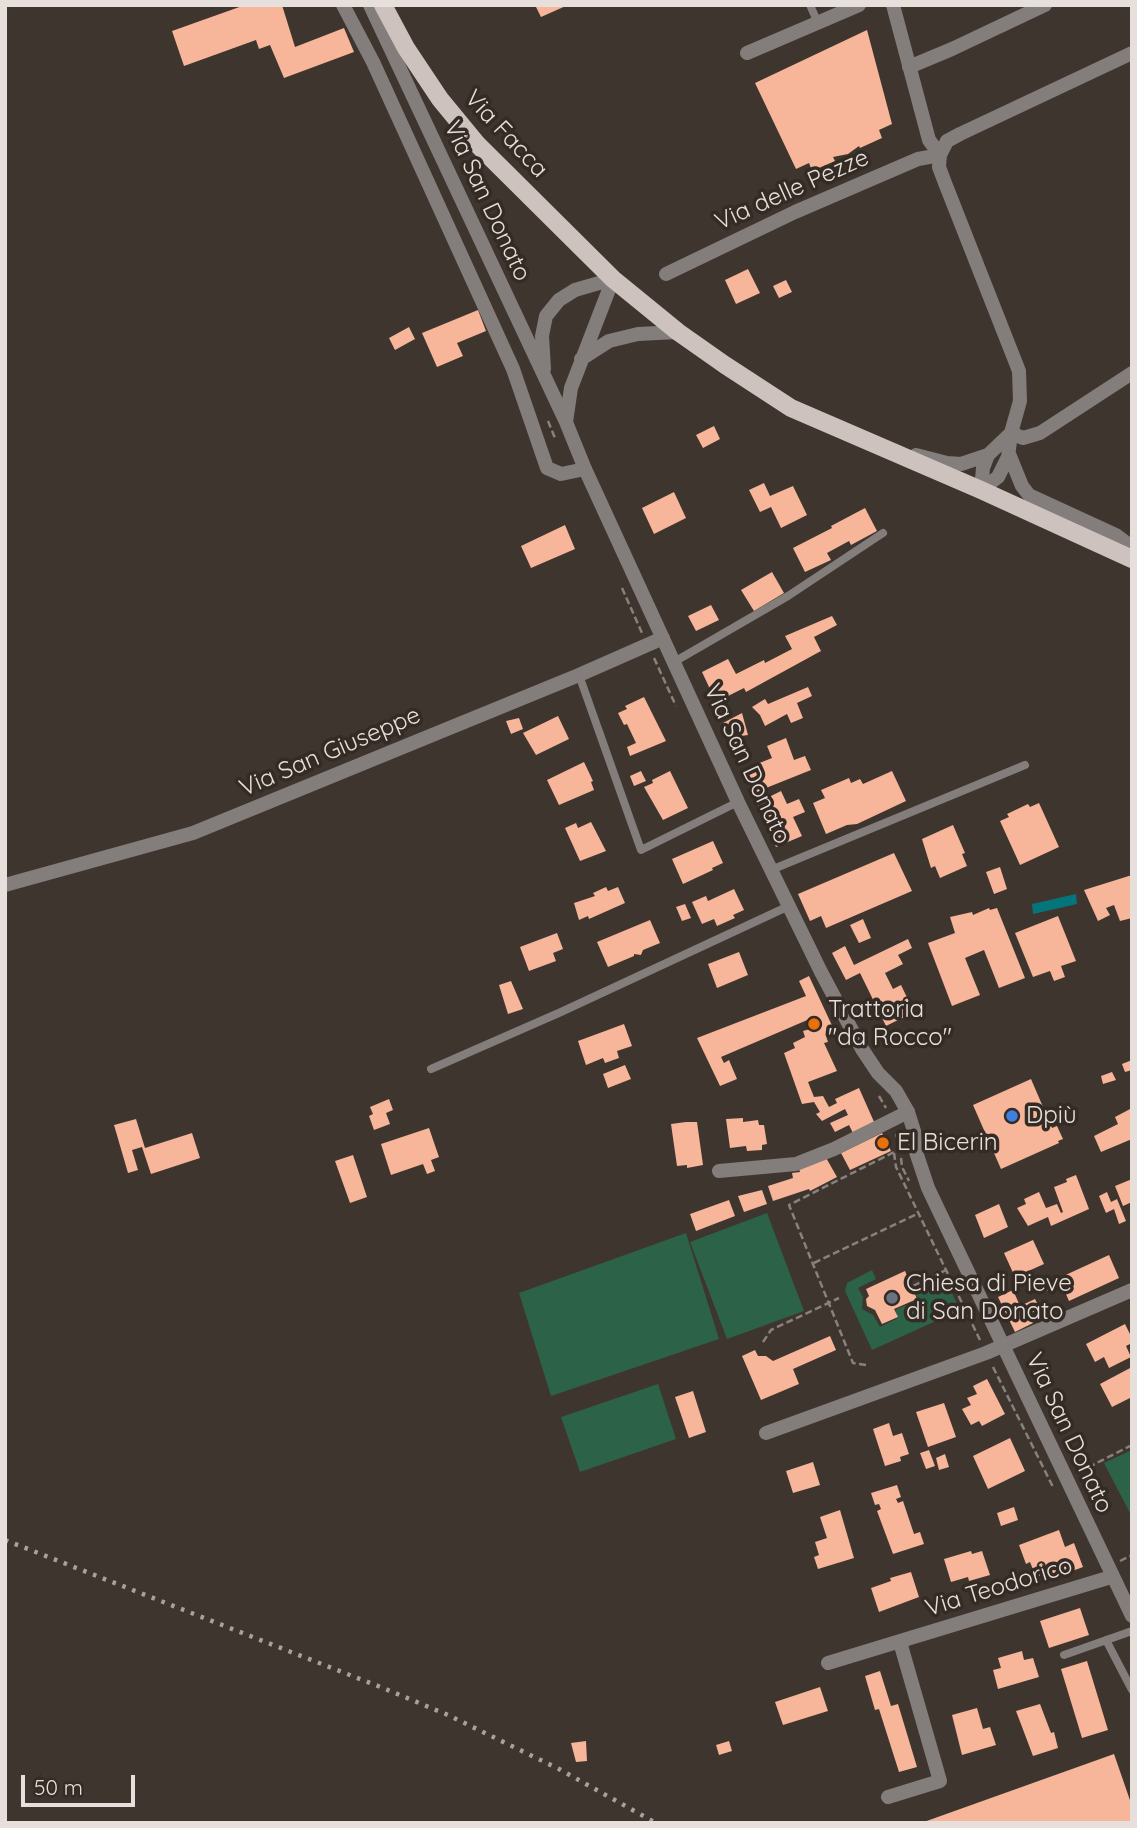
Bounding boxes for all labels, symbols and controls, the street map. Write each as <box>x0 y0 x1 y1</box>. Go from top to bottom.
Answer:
street label: Via Facca <box>458 84 554 184</box>
street label: Via San Donato <box>437 116 537 286</box>
street label: Via delle Pezze <box>711 143 873 237</box>
street label: Via San Donato <box>697 679 797 849</box>
street label: Via San Giuseppe <box>235 701 425 803</box>
place label: Trattoria "da Rocco" <box>828 996 952 1052</box>
marker: Trattoria "da Rocco" <box>806 1016 822 1032</box>
place label: Dpiù <box>1026 1102 1077 1130</box>
marker: Dpiù <box>1004 1108 1020 1124</box>
place label: El Bicerin <box>897 1129 998 1157</box>
marker: El Bicerin <box>875 1135 891 1151</box>
place label: Chiesa di Pieve di San Donato <box>906 1270 1072 1326</box>
marker: Chiesa di Pieve di San Donato <box>884 1290 900 1306</box>
street label: Via San Donato <box>1019 1348 1119 1518</box>
street label: Via Teodorico <box>922 1551 1076 1623</box>
scale bar <box>24 1762 138 1806</box>
text: 50 m <box>34 1774 83 1800</box>

